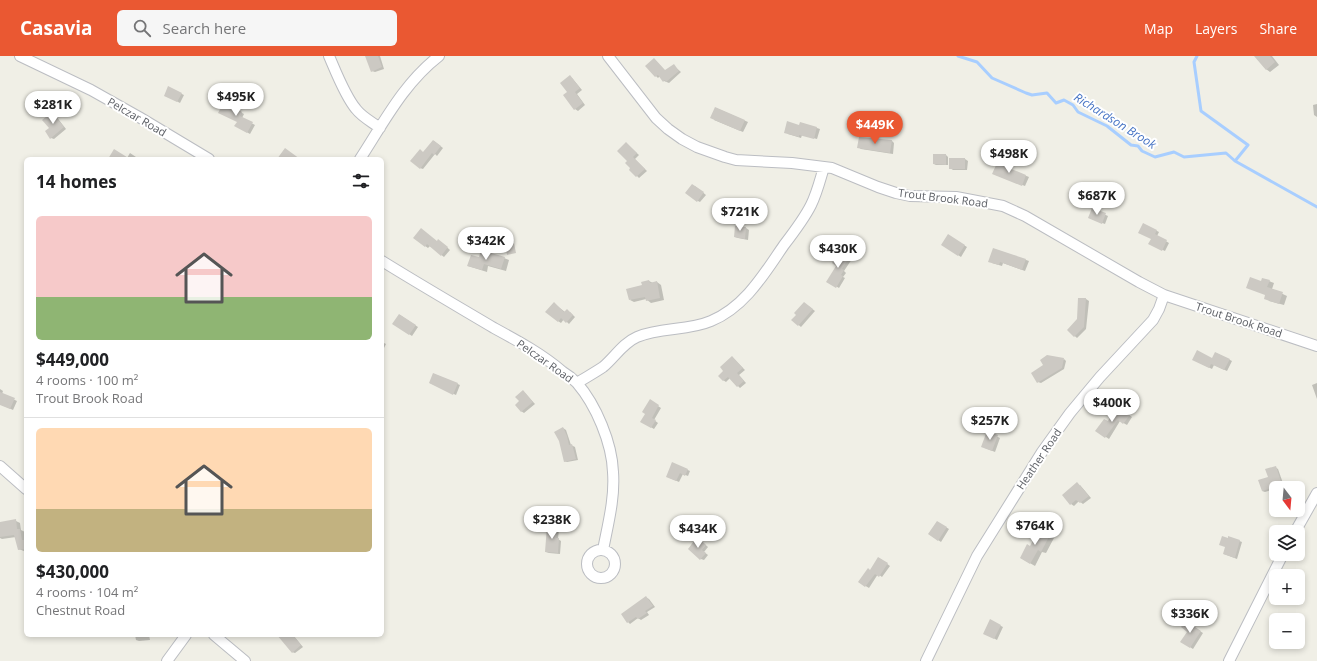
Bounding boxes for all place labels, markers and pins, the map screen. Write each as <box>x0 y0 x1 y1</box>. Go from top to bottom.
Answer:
pin: $495K <box>208 83 264 117</box>
pin: $281K <box>25 91 81 125</box>
pin: $449K <box>847 111 903 145</box>
pin: $498K <box>981 140 1037 174</box>
pin: $687K <box>1069 182 1125 216</box>
pin: $721K <box>712 198 768 232</box>
pin: $342K <box>458 227 514 261</box>
pin: $430K <box>810 235 866 269</box>
pin: $400K <box>1084 389 1140 423</box>
pin: $257K <box>962 407 1018 441</box>
pin: $238K <box>524 506 580 540</box>
pin: $764K <box>1007 512 1063 546</box>
pin: $434K <box>670 515 726 549</box>
pin: $336K <box>1162 600 1218 634</box>

